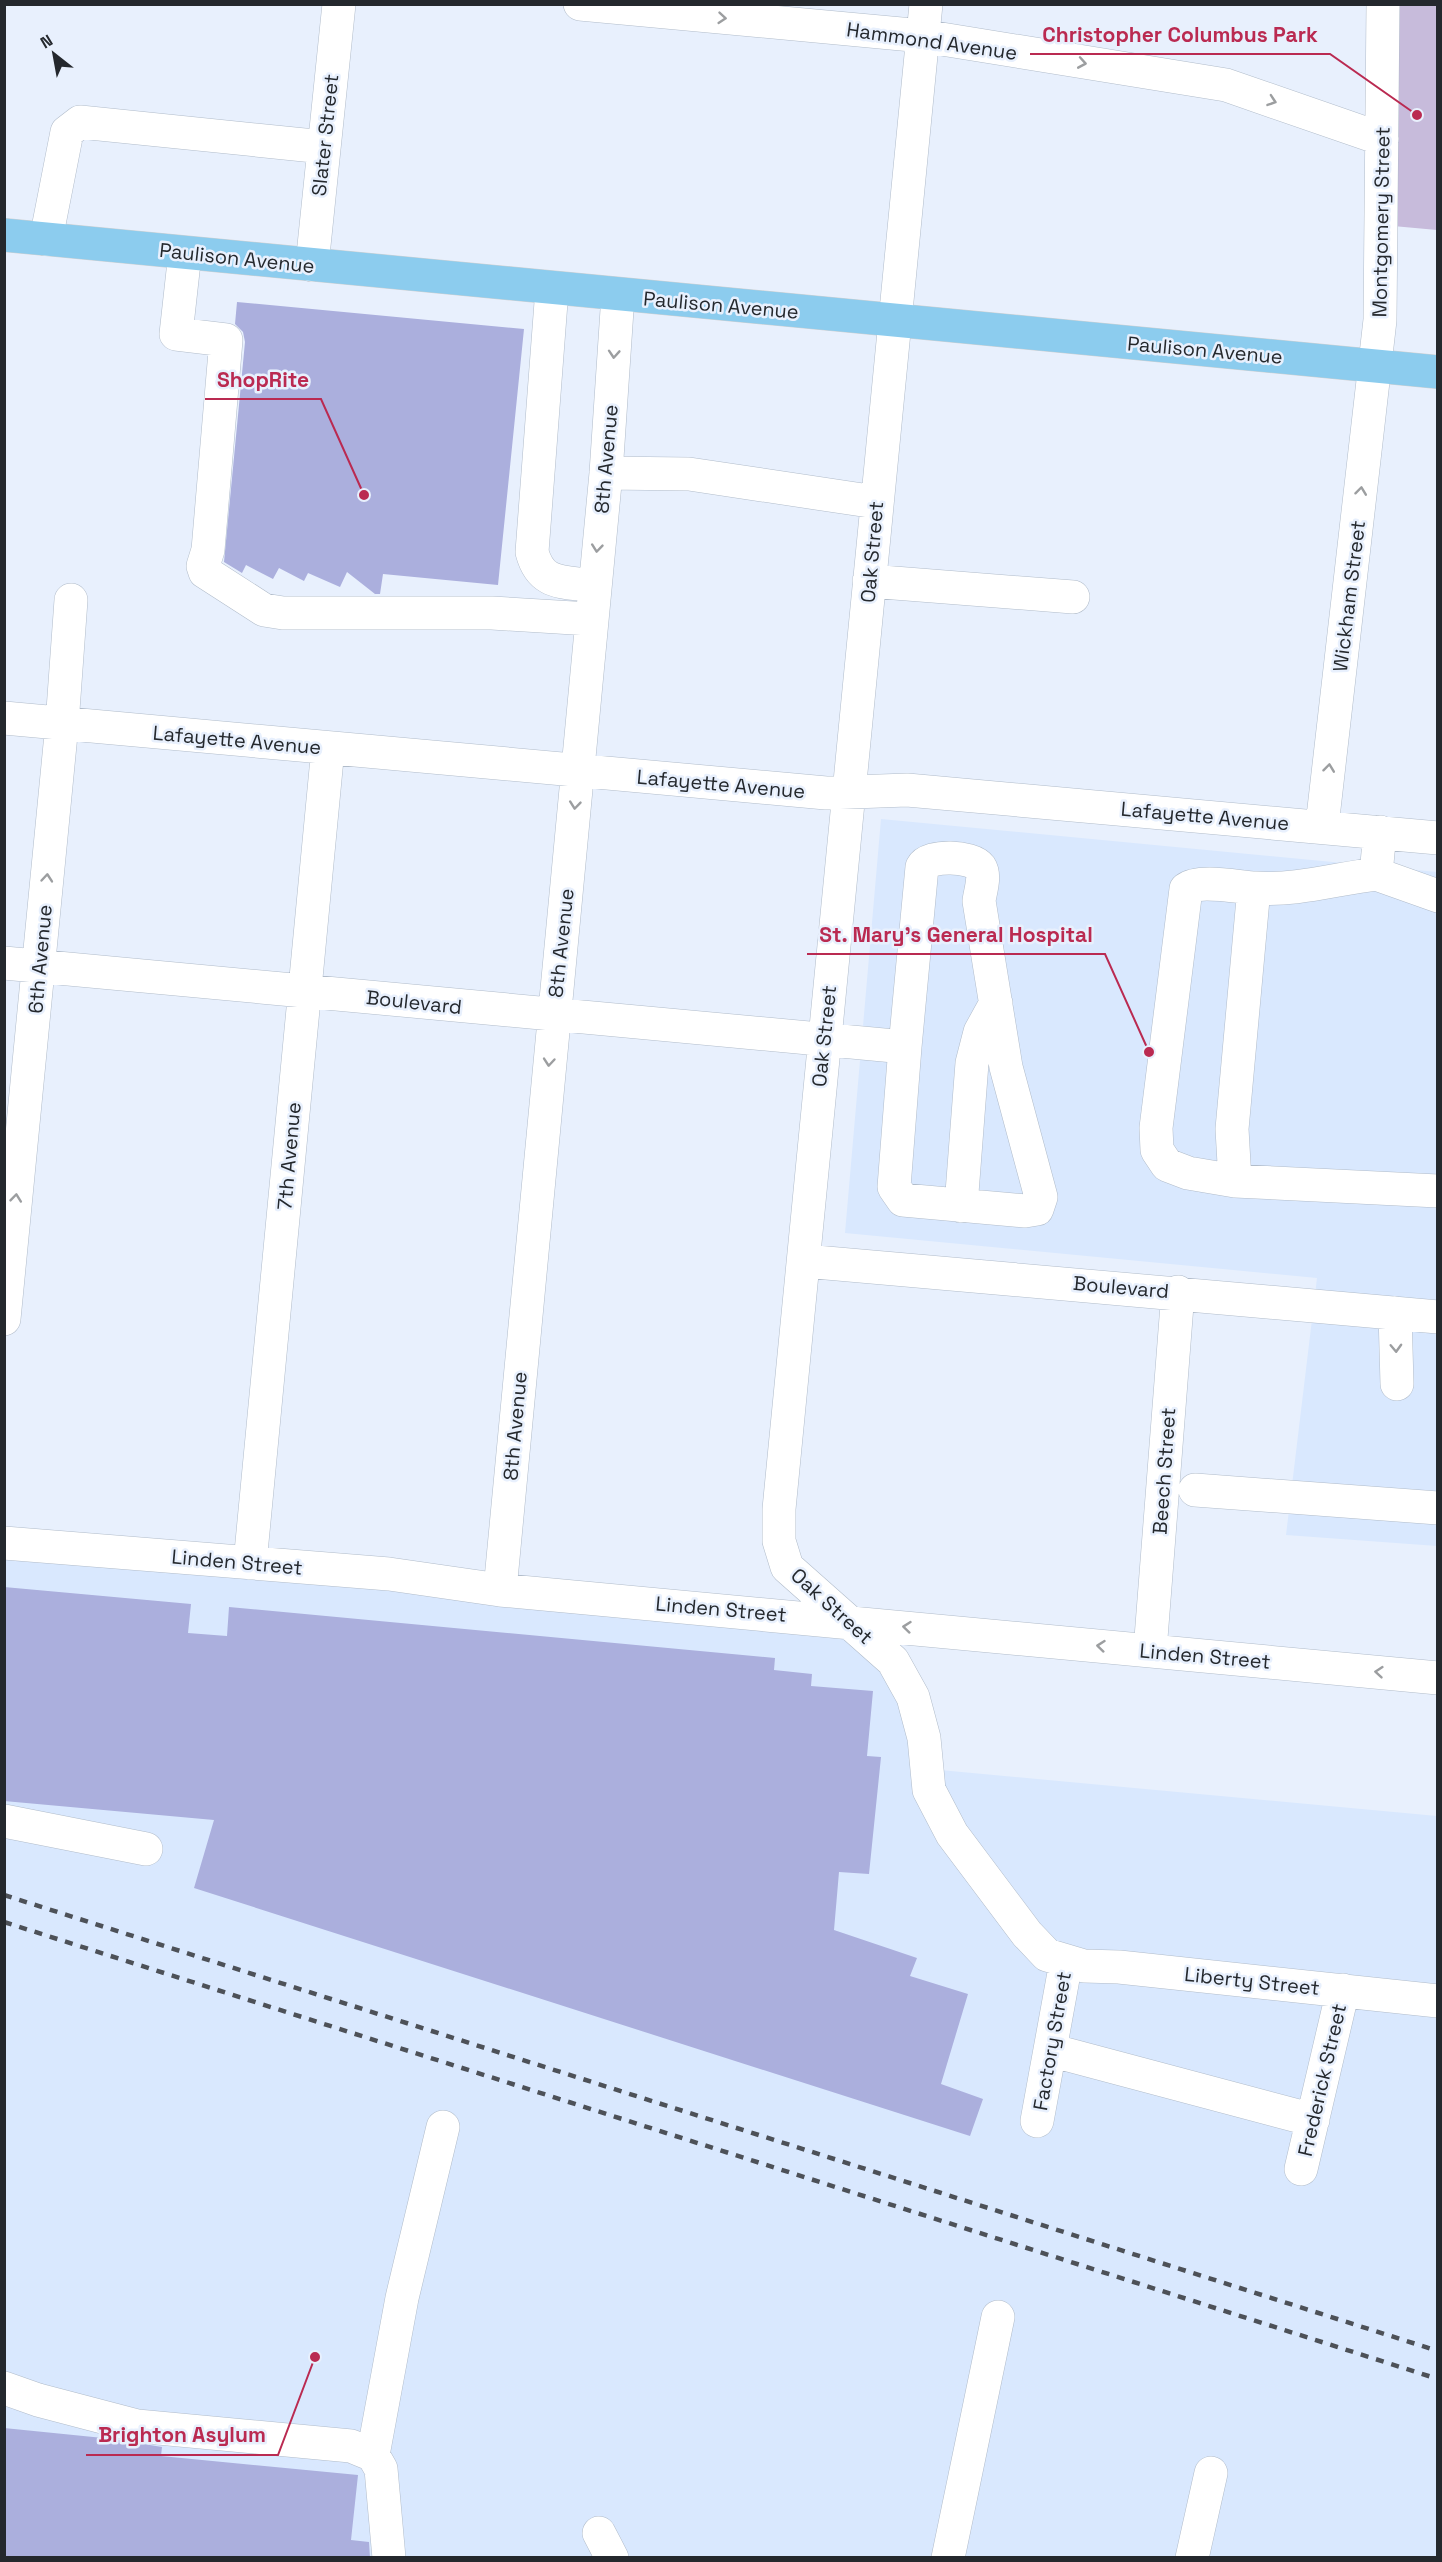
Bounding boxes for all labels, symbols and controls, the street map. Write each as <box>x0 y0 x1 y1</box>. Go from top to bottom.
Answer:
one-way arrow <box>717 11 726 24</box>
callout: Christopher Columbus Park <box>1030 15 1330 54</box>
street label: Hammond Avenue <box>845 16 1019 66</box>
text: Christopher Columbus Park <box>1042 21 1318 48</box>
north arrow <box>24 24 84 84</box>
text: N <box>37 30 57 53</box>
one-way arrow <box>1077 57 1086 69</box>
street label: Slater Street <box>306 73 344 197</box>
one-way arrow <box>1266 94 1277 107</box>
street label: Montgomery Street <box>1366 126 1396 318</box>
street label: Paulison Avenue <box>158 237 316 279</box>
street label: Paulison Avenue <box>642 285 800 325</box>
street label: Paulison Avenue <box>1126 330 1284 370</box>
one-way arrow <box>608 349 621 358</box>
callout: ShopRite <box>205 360 321 399</box>
text: ShopRite <box>217 366 309 393</box>
street label: 8th Avenue <box>588 403 624 515</box>
one-way arrow <box>1355 487 1367 496</box>
street label: Oak Street <box>855 500 889 604</box>
street label: Wickham Street <box>1327 519 1371 673</box>
one-way arrow <box>591 543 604 552</box>
street label: Lafayette Avenue <box>152 720 322 760</box>
street label: Lafayette Avenue <box>636 764 806 804</box>
one-way arrow <box>1322 764 1335 773</box>
street label: Lafayette Avenue <box>1120 796 1290 836</box>
one-way arrow <box>569 800 582 809</box>
one-way arrow <box>40 874 53 883</box>
street label: 8th Avenue <box>542 887 580 999</box>
street label: 6th Avenue <box>22 903 58 1015</box>
callout: St. Mary's General Hospital <box>807 915 1105 954</box>
text: St. Mary's General Hospital <box>819 921 1093 948</box>
street label: Boulevard <box>365 984 463 1020</box>
street label: Oak Street <box>806 984 842 1088</box>
one-way arrow <box>543 1057 556 1066</box>
street label: 7th Avenue <box>271 1101 307 1211</box>
one-way arrow <box>9 1193 22 1202</box>
street label: Boulevard <box>1072 1270 1170 1304</box>
one-way arrow <box>1390 1344 1402 1353</box>
street label: 8th Avenue <box>497 1370 533 1482</box>
street label: Beech Street <box>1147 1407 1181 1535</box>
street label: Linden Street <box>170 1543 304 1581</box>
street label: Oak Street <box>785 1562 879 1650</box>
street label: Linden Street <box>654 1590 788 1628</box>
one-way arrow <box>903 1621 912 1634</box>
street label: Linden Street <box>1138 1637 1272 1675</box>
one-way arrow <box>1097 1640 1106 1653</box>
one-way arrow <box>1375 1666 1384 1679</box>
street label: Liberty Street <box>1183 1961 1321 2001</box>
street label: Factory Street <box>1027 1969 1077 2113</box>
street label: Frederick Street <box>1292 2001 1352 2159</box>
callout: Brighton Asylum <box>86 2416 278 2455</box>
text: Brighton Asylum <box>98 2421 266 2448</box>

